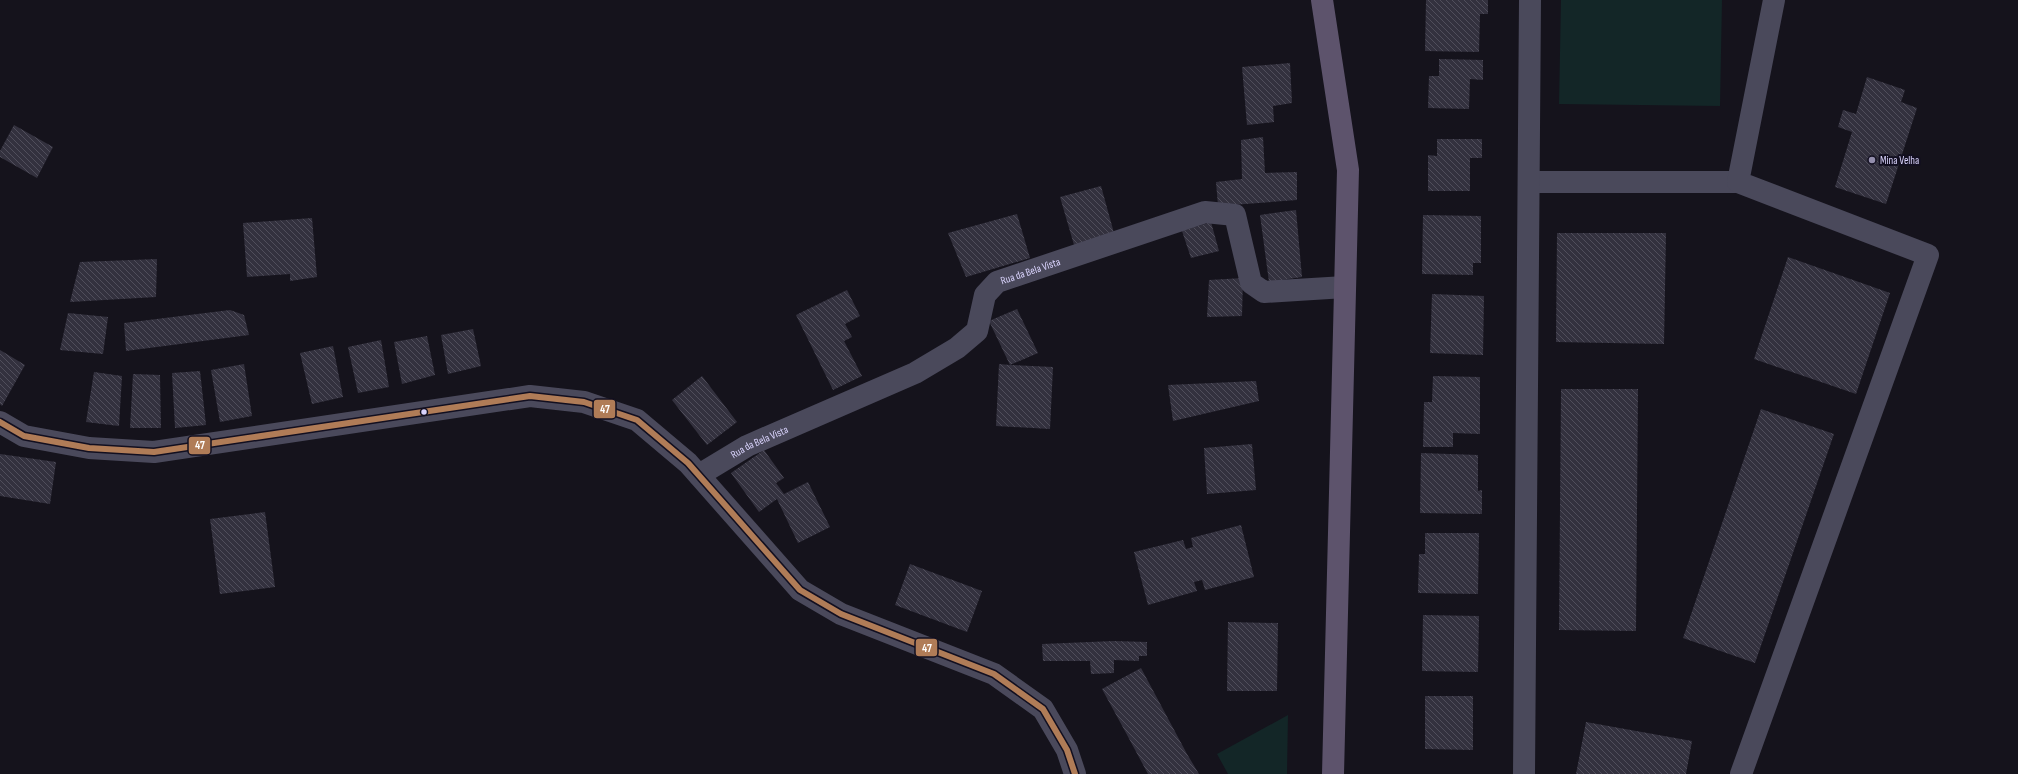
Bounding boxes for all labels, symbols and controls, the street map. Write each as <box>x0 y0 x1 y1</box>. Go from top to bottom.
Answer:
place label: Mina Velha <box>1880 154 1919 167</box>
marker: Mina Velha <box>1867 155 1877 165</box>
street label: Rua da Bela Vista <box>999 255 1062 287</box>
line badge: 47 <box>593 399 616 419</box>
text: 47 <box>600 403 610 416</box>
unlabelled marker <box>419 407 429 417</box>
street label: Rua da Bela Vista <box>728 422 790 461</box>
line badge: 47 <box>188 436 211 455</box>
text: 47 <box>195 439 205 452</box>
line badge: 47 <box>915 638 938 657</box>
text: 47 <box>922 642 932 655</box>

